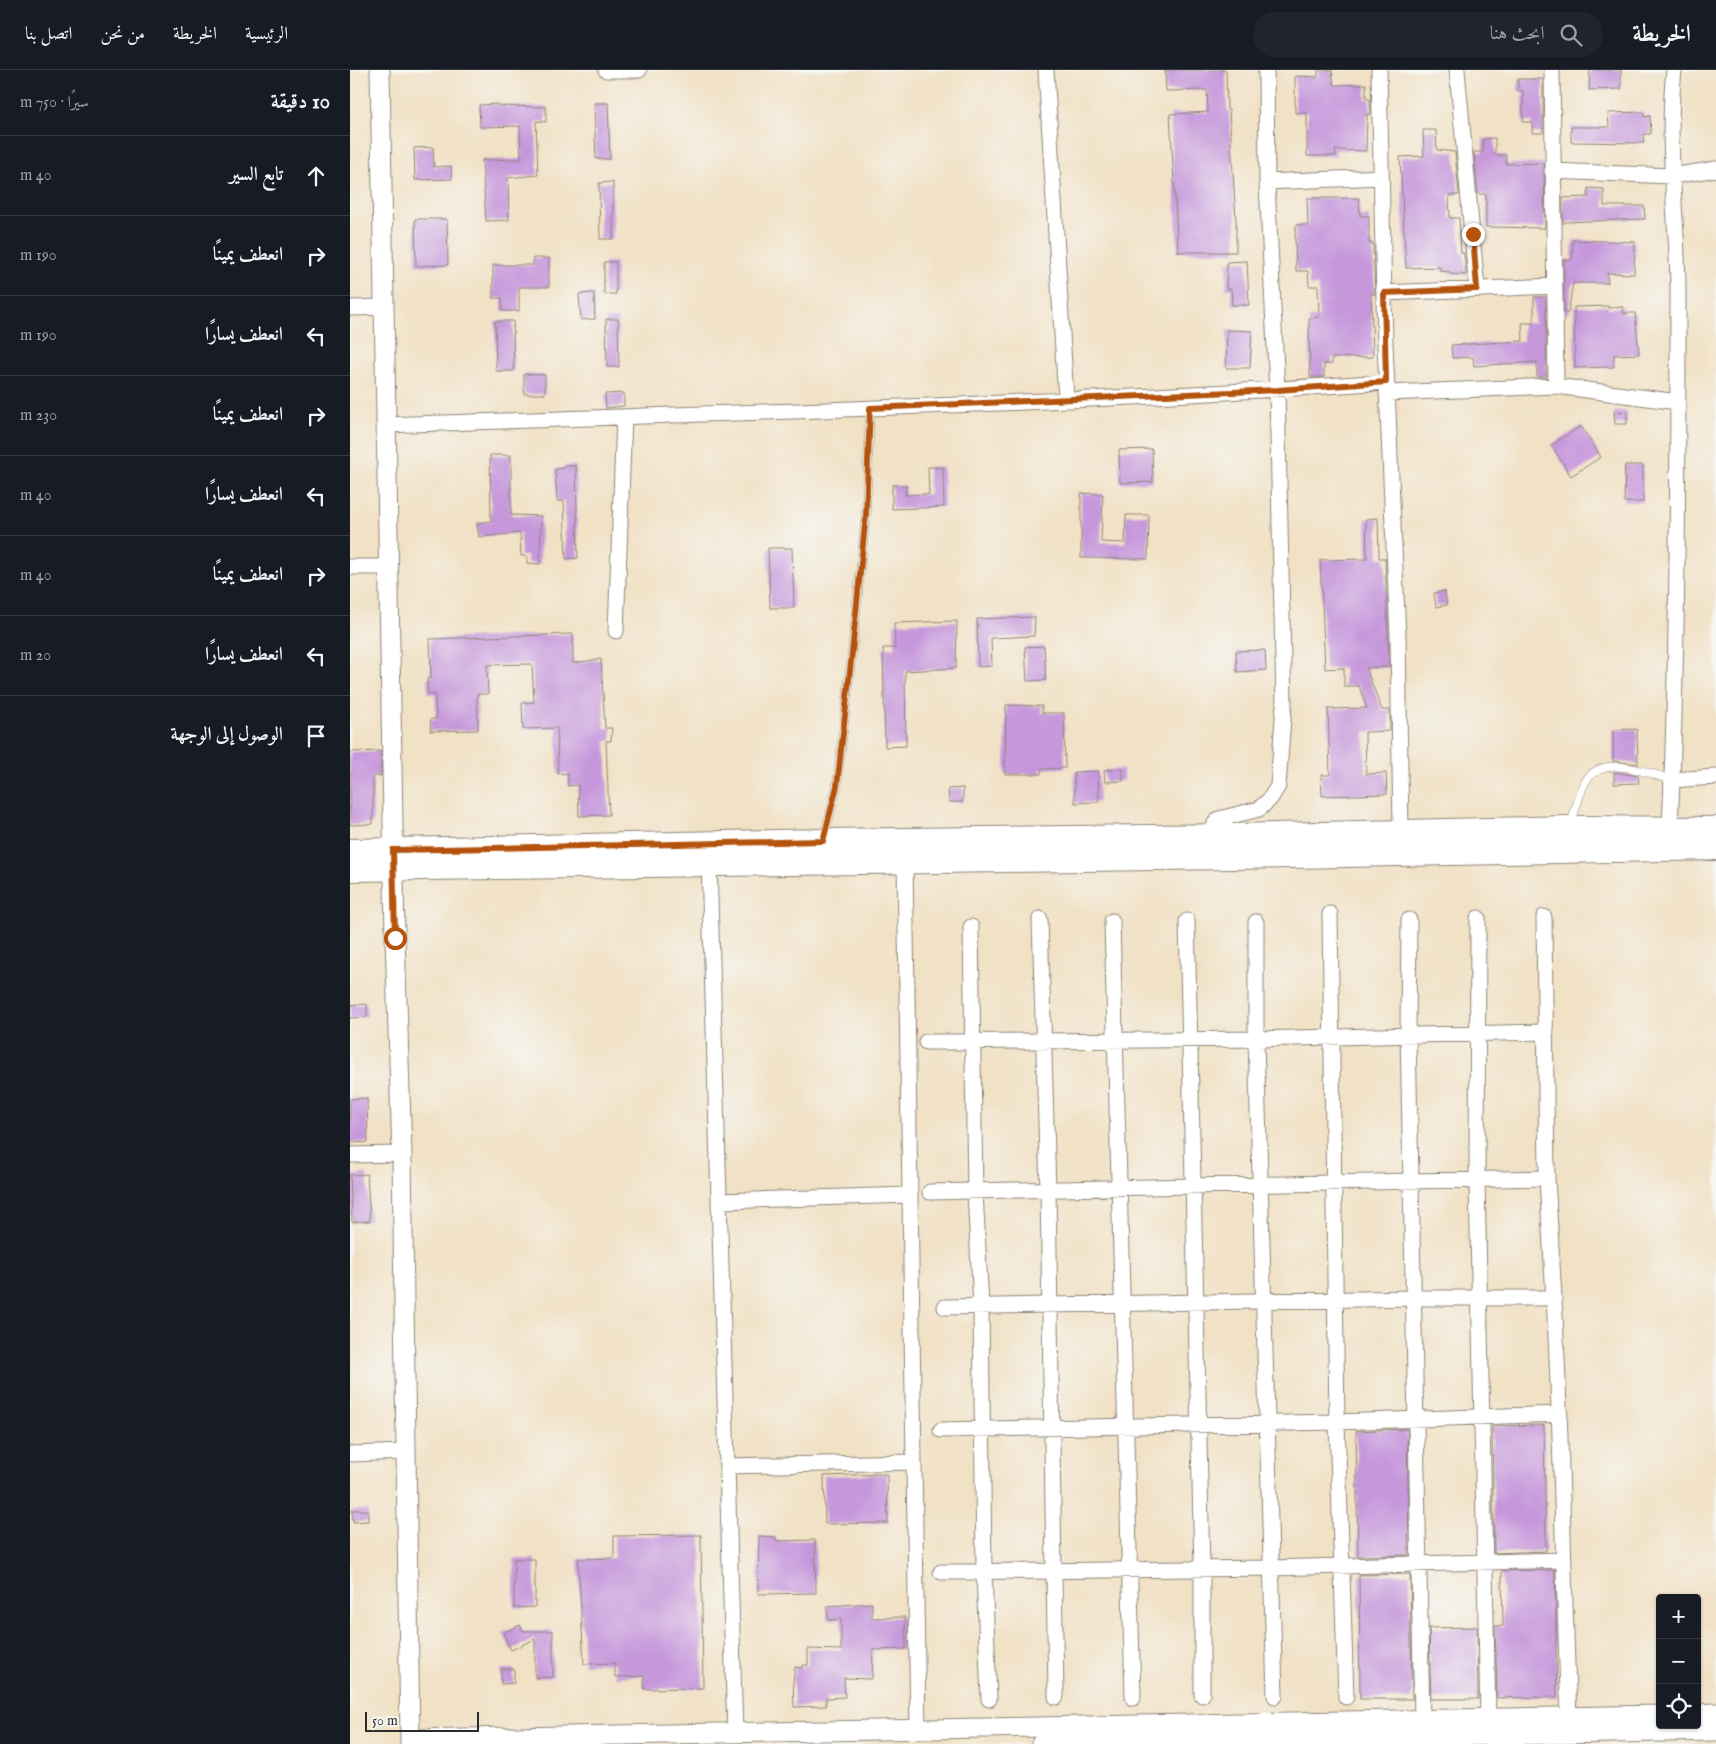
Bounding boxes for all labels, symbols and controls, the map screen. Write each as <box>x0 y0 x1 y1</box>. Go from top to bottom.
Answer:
search box <box>1253 12 1603 57</box>
text: الخريطة <box>1633 19 1691 50</box>
icon: search <box>1557 21 1585 49</box>
text: ابحث هنا <box>1490 22 1545 46</box>
text: اتصل بنا <box>25 23 72 46</box>
text: من نحن <box>100 23 145 46</box>
text: الخريطة <box>173 23 217 46</box>
text: الرئيسية <box>245 23 288 46</box>
text: 10 دقيقة <box>271 89 330 116</box>
text: سيرًا · 750 m <box>20 93 89 113</box>
icon: ahead <box>302 162 330 190</box>
text: تابع السير <box>229 163 283 187</box>
text: 40 m <box>20 166 52 186</box>
route end <box>1462 223 1485 246</box>
icon: right <box>302 242 330 270</box>
text: انعطف يمينًا <box>213 243 283 267</box>
text: 190 m <box>20 246 57 266</box>
icon: left <box>302 322 330 350</box>
text: انعطف يسارًا <box>205 323 283 347</box>
text: 190 m <box>20 326 57 346</box>
icon: right <box>302 402 330 430</box>
text: انعطف يمينًا <box>213 403 283 427</box>
text: 230 m <box>20 406 57 426</box>
icon: left <box>302 482 330 510</box>
text: انعطف يسارًا <box>205 483 283 507</box>
text: 40 m <box>20 486 52 506</box>
icon: right <box>302 562 330 590</box>
text: انعطف يمينًا <box>213 563 283 587</box>
text: 40 m <box>20 566 52 586</box>
icon: left <box>302 642 330 670</box>
text: انعطف يسارًا <box>205 643 283 667</box>
text: 20 m <box>20 646 51 666</box>
icon: arrive <box>302 722 330 750</box>
text: الوصول إلى الوجهة <box>171 723 283 747</box>
route start <box>384 927 407 950</box>
map controls <box>1656 1594 1701 1729</box>
button: + <box>1656 1594 1701 1639</box>
button: − <box>1656 1639 1701 1684</box>
button: locate <box>1656 1684 1701 1729</box>
scale bar <box>365 1709 479 1732</box>
text: 50 m <box>372 1712 398 1730</box>

